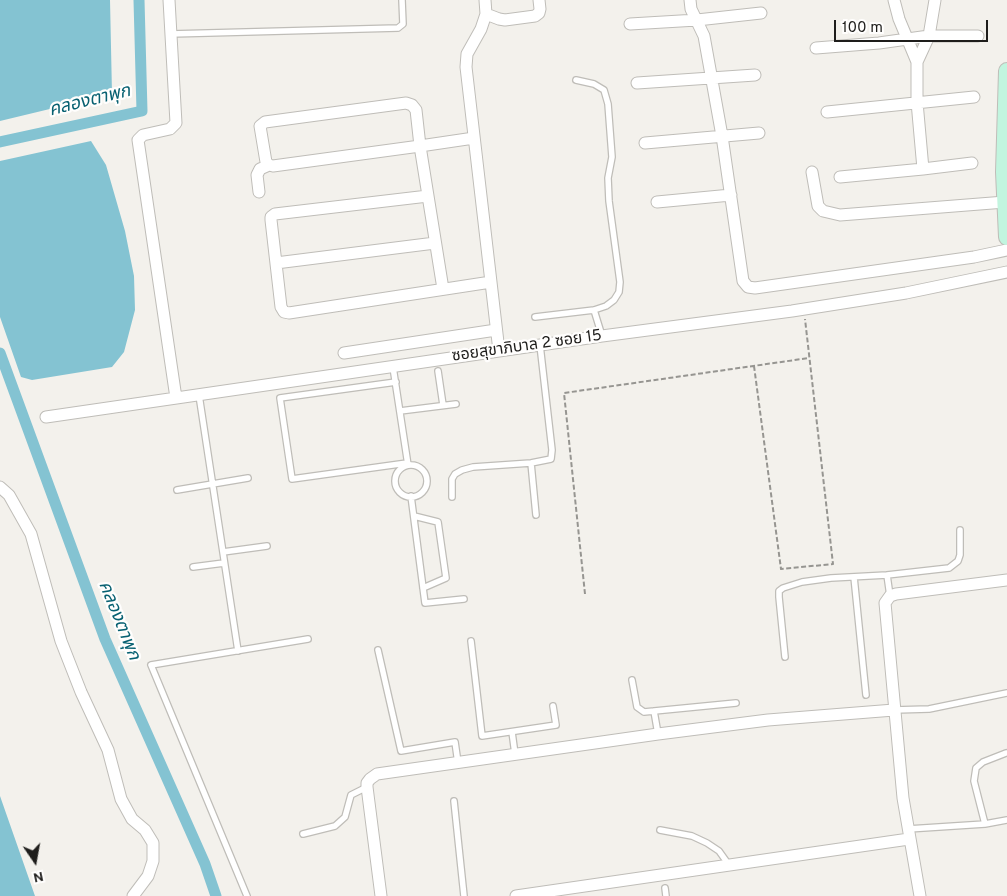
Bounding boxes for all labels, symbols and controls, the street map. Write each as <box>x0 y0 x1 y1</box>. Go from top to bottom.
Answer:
scale bar <box>837 10 991 42</box>
text: 100 m <box>842 19 883 38</box>
water label: คลองตาพุก <box>47 81 133 123</box>
street label: ซอยสุขาภิบาล 2 ซอย 15 <box>451 327 603 367</box>
water label: คลองตาพุก <box>92 578 144 664</box>
north arrow <box>10 836 60 886</box>
text: N <box>32 867 45 886</box>

